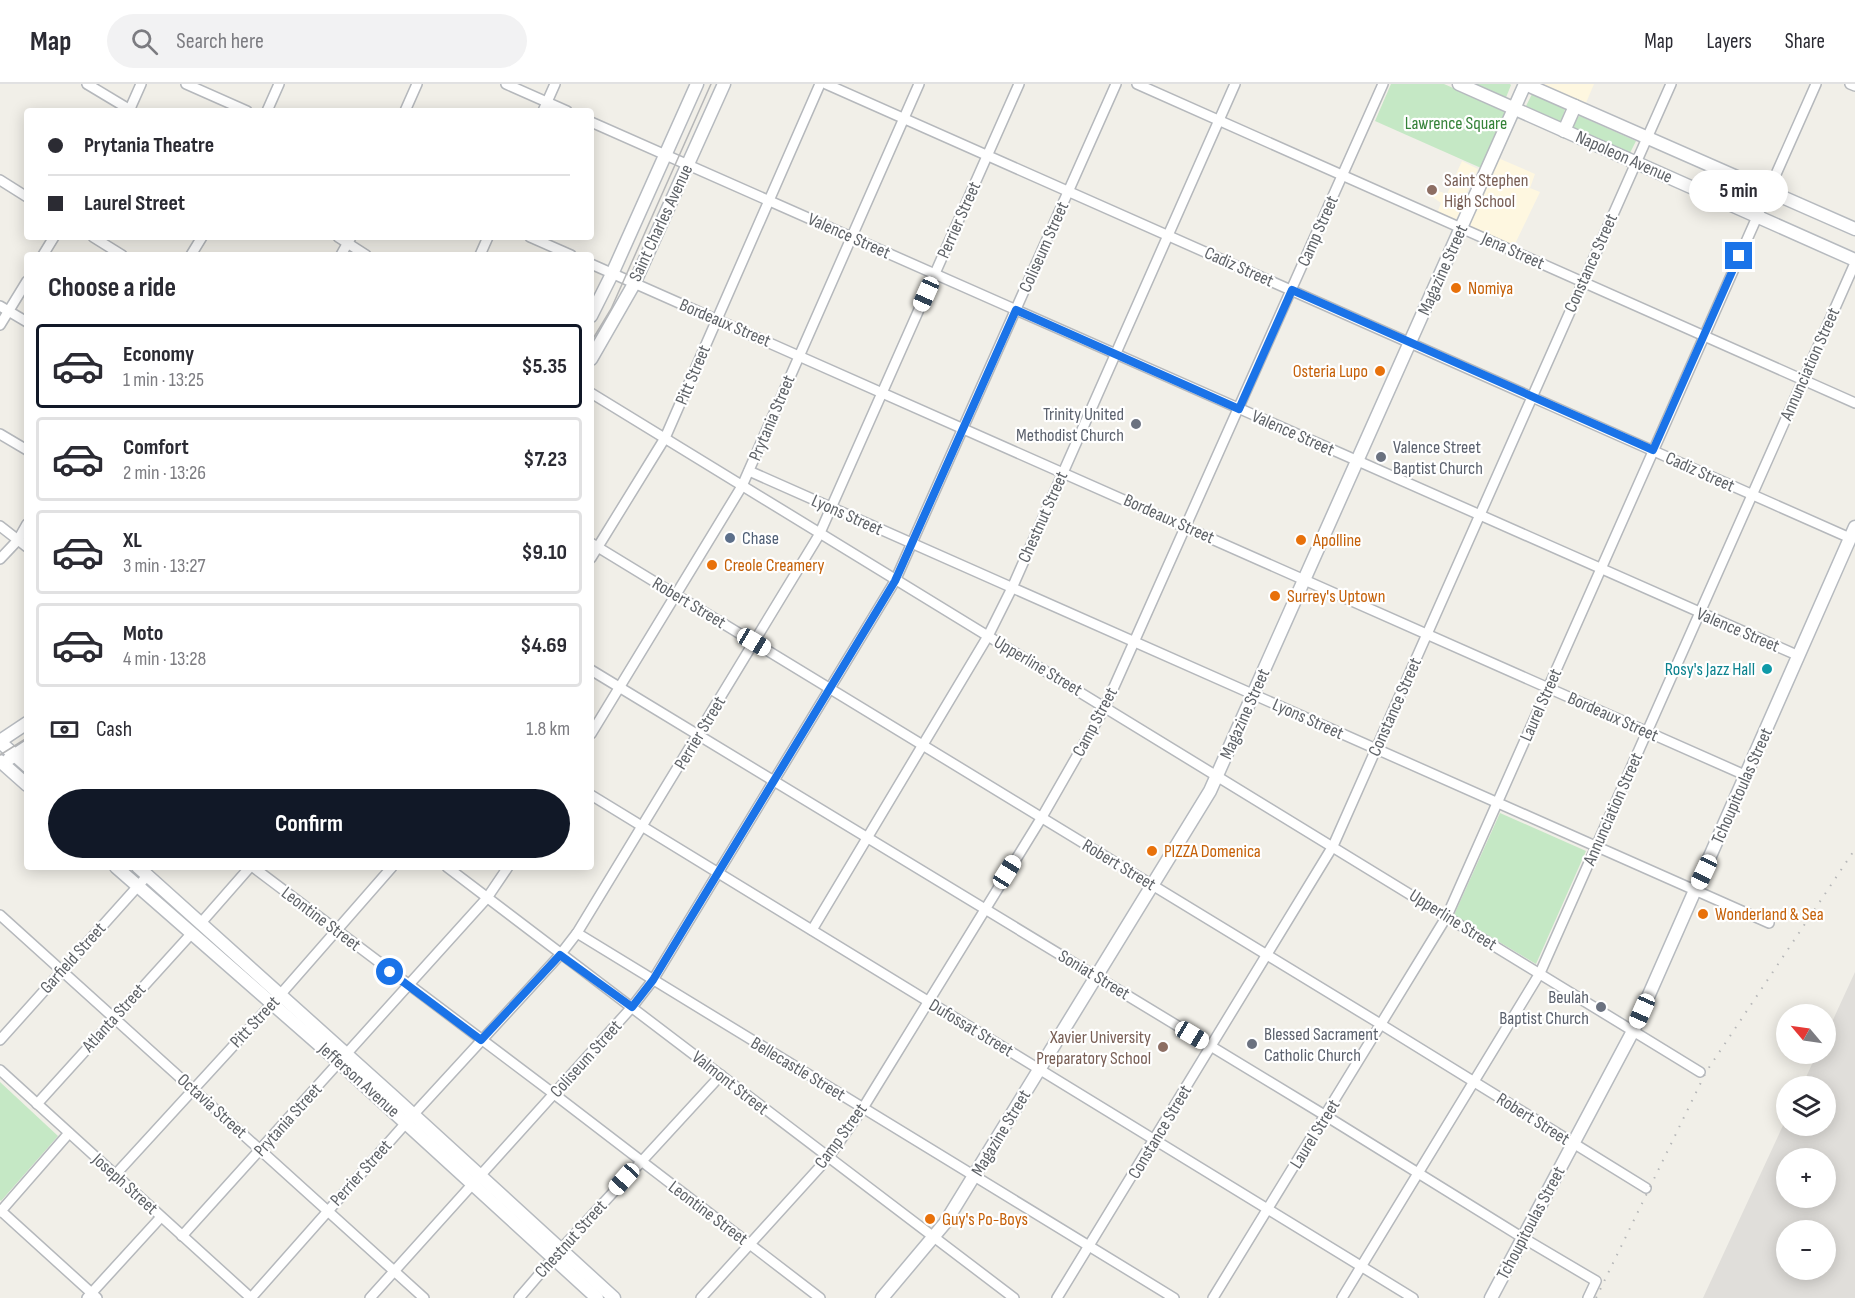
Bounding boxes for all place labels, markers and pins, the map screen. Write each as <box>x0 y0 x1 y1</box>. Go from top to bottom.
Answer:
place label: Saint Stephen High School <box>1444 170 1529 212</box>
marker: Saint Stephen High School <box>1425 183 1439 197</box>
place label: Nomiya <box>1468 278 1513 299</box>
marker: Nomiya <box>1449 281 1463 295</box>
place label: Osteria Lupo <box>1293 361 1368 382</box>
marker: Osteria Lupo <box>1373 364 1387 378</box>
place label: Trinity United Methodist Church <box>1016 404 1124 446</box>
marker: Trinity United Methodist Church <box>1129 417 1143 431</box>
place label: Valence Street Baptist Church <box>1393 437 1483 479</box>
marker: Valence Street Baptist Church <box>1374 450 1388 464</box>
place label: Chase <box>742 528 779 549</box>
place label: Apolline <box>1312 530 1361 551</box>
marker: Chase <box>723 531 737 545</box>
marker: Apolline <box>1294 533 1308 547</box>
place label: Creole Creamery <box>724 555 824 576</box>
marker: Creole Creamery <box>705 558 719 572</box>
place label: Surrey's Uptown <box>1287 586 1385 607</box>
marker: Surrey's Uptown <box>1268 589 1282 603</box>
place label: Rosy's Jazz Hall <box>1665 659 1755 680</box>
marker: Rosy's Jazz Hall <box>1760 662 1774 676</box>
place label: PIZZA Domenica <box>1164 841 1261 862</box>
marker: PIZZA Domenica <box>1145 844 1159 858</box>
place label: Wonderland & Sea <box>1715 904 1824 925</box>
marker: Wonderland & Sea <box>1696 907 1710 921</box>
place label: Beulah Baptist Church <box>1499 987 1589 1029</box>
marker: Beulah Baptist Church <box>1594 1000 1608 1014</box>
place label: Blessed Sacrament Catholic Church <box>1264 1024 1379 1066</box>
place label: Xavier University Preparatory School <box>1036 1027 1151 1069</box>
marker: Blessed Sacrament Catholic Church <box>1245 1037 1259 1051</box>
marker: Xavier University Preparatory School <box>1156 1040 1170 1054</box>
place label: Guy's Po-Boys <box>942 1209 1028 1230</box>
marker: Guy's Po-Boys <box>923 1212 937 1226</box>

